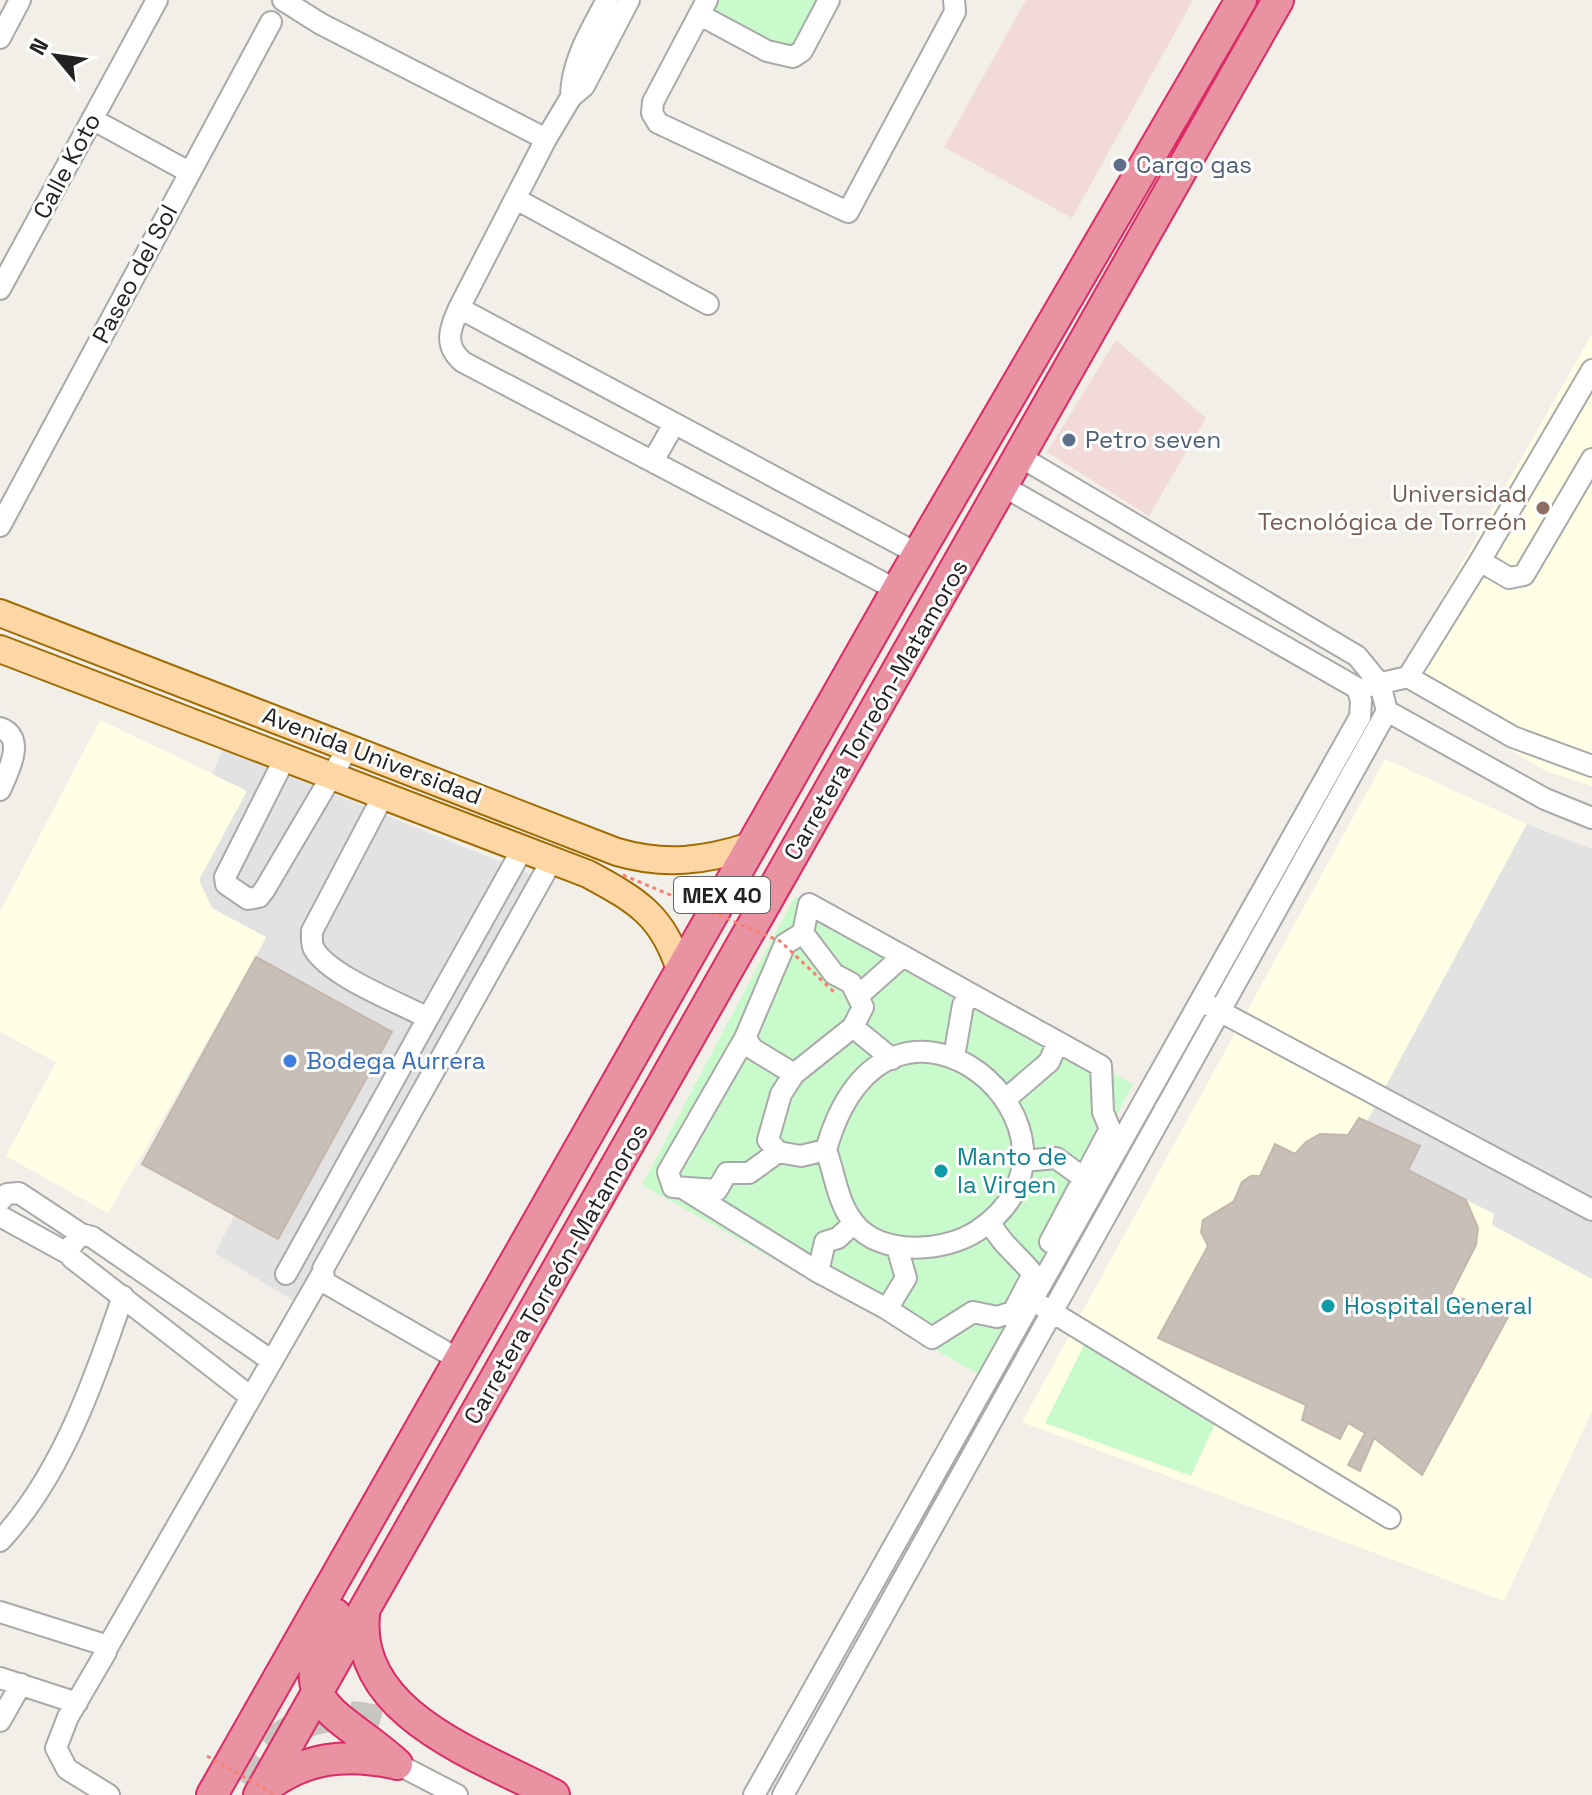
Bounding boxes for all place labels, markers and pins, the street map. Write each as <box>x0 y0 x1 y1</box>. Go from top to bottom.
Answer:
place label: Cargo gas <box>1136 149 1252 180</box>
marker: Cargo gas <box>1111 156 1129 174</box>
place label: Petro seven <box>1085 424 1221 455</box>
marker: Petro seven <box>1060 431 1078 449</box>
place label: Universidad Tecnológica de Torreón <box>1258 478 1527 537</box>
marker: Universidad Tecnológica de Torreón <box>1534 499 1552 517</box>
place label: Bodega Aurrera <box>306 1045 486 1076</box>
marker: Bodega Aurrera <box>281 1052 299 1070</box>
place label: Manto de la Virgen <box>957 1141 1067 1200</box>
marker: Manto de la Virgen <box>932 1162 950 1180</box>
place label: Hospital General <box>1344 1290 1533 1321</box>
marker: Hospital General <box>1319 1297 1337 1315</box>

